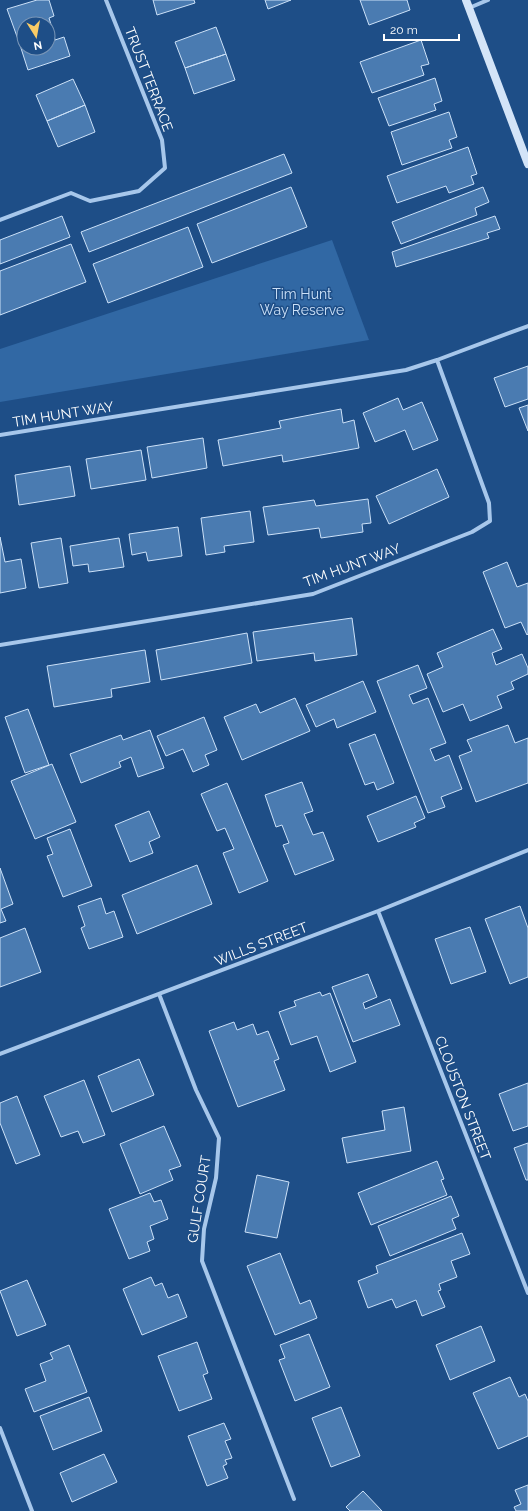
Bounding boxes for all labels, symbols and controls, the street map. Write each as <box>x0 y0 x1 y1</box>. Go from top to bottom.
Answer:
north arrow <box>16 16 56 56</box>
scale bar <box>384 16 459 42</box>
text: 20 m <box>390 23 418 37</box>
street label: TRUST TERRACE <box>122 25 176 133</box>
text: N <box>32 38 43 53</box>
park label: Tim Hunt Way Reserve <box>260 286 344 318</box>
street label: TIM HUNT WAY <box>11 398 115 430</box>
street label: TIM HUNT WAY <box>301 540 403 590</box>
street label: WILLS STREET <box>212 919 310 969</box>
street label: CLOUSTON STREET <box>432 1034 494 1163</box>
street label: GULF COURT <box>184 1154 214 1244</box>

